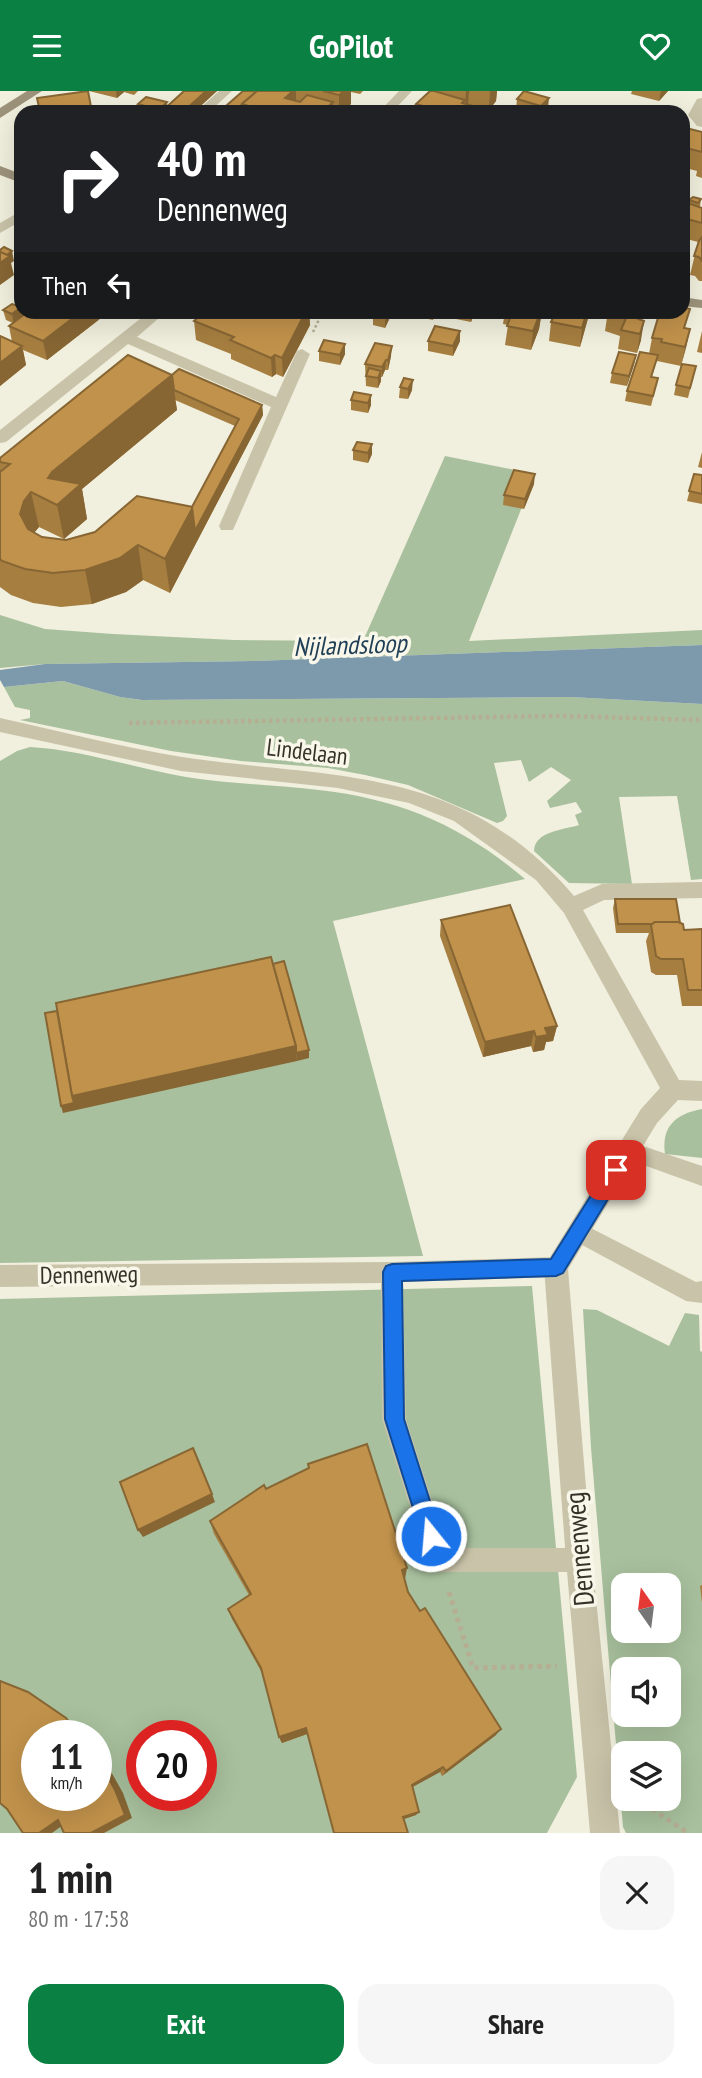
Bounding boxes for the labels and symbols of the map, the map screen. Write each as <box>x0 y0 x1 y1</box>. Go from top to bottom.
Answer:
water label: Nijlandsloop <box>293 626 409 663</box>
street label: Lindelaan <box>265 731 349 772</box>
pin <box>586 1140 646 1200</box>
street label: Dennenweg <box>40 1258 138 1291</box>
street label: Dennenweg <box>555 1490 602 1608</box>
position arrow <box>394 1499 468 1573</box>
north arrow <box>611 1573 681 1643</box>
speed limit sign: 20 <box>126 1720 217 1811</box>

